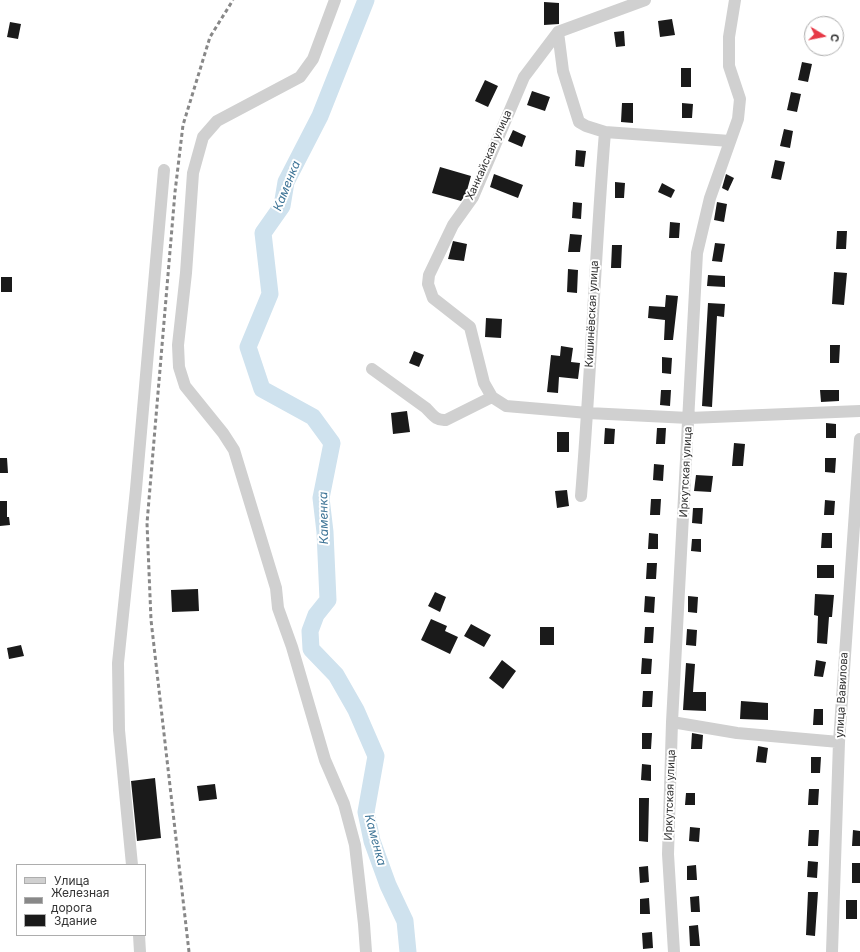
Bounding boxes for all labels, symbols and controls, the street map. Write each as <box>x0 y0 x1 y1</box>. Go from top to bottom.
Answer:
north arrow <box>804 16 844 56</box>
text: С <box>827 33 842 43</box>
street label: Ханкайская улица <box>463 108 515 202</box>
water label: Каменка <box>270 159 304 213</box>
street label: Кишинёвская улица <box>583 260 601 368</box>
street label: Иркутская улица <box>677 426 695 518</box>
water label: Каменка <box>316 492 332 544</box>
street label: улица Вавилова <box>833 652 851 738</box>
street label: Иркутская улица <box>662 749 678 841</box>
water label: Каменка <box>361 813 389 867</box>
legend <box>16 864 146 936</box>
text: Улица <box>54 873 89 888</box>
text: Железная дорога <box>51 885 109 915</box>
text: Здание <box>54 913 97 928</box>

